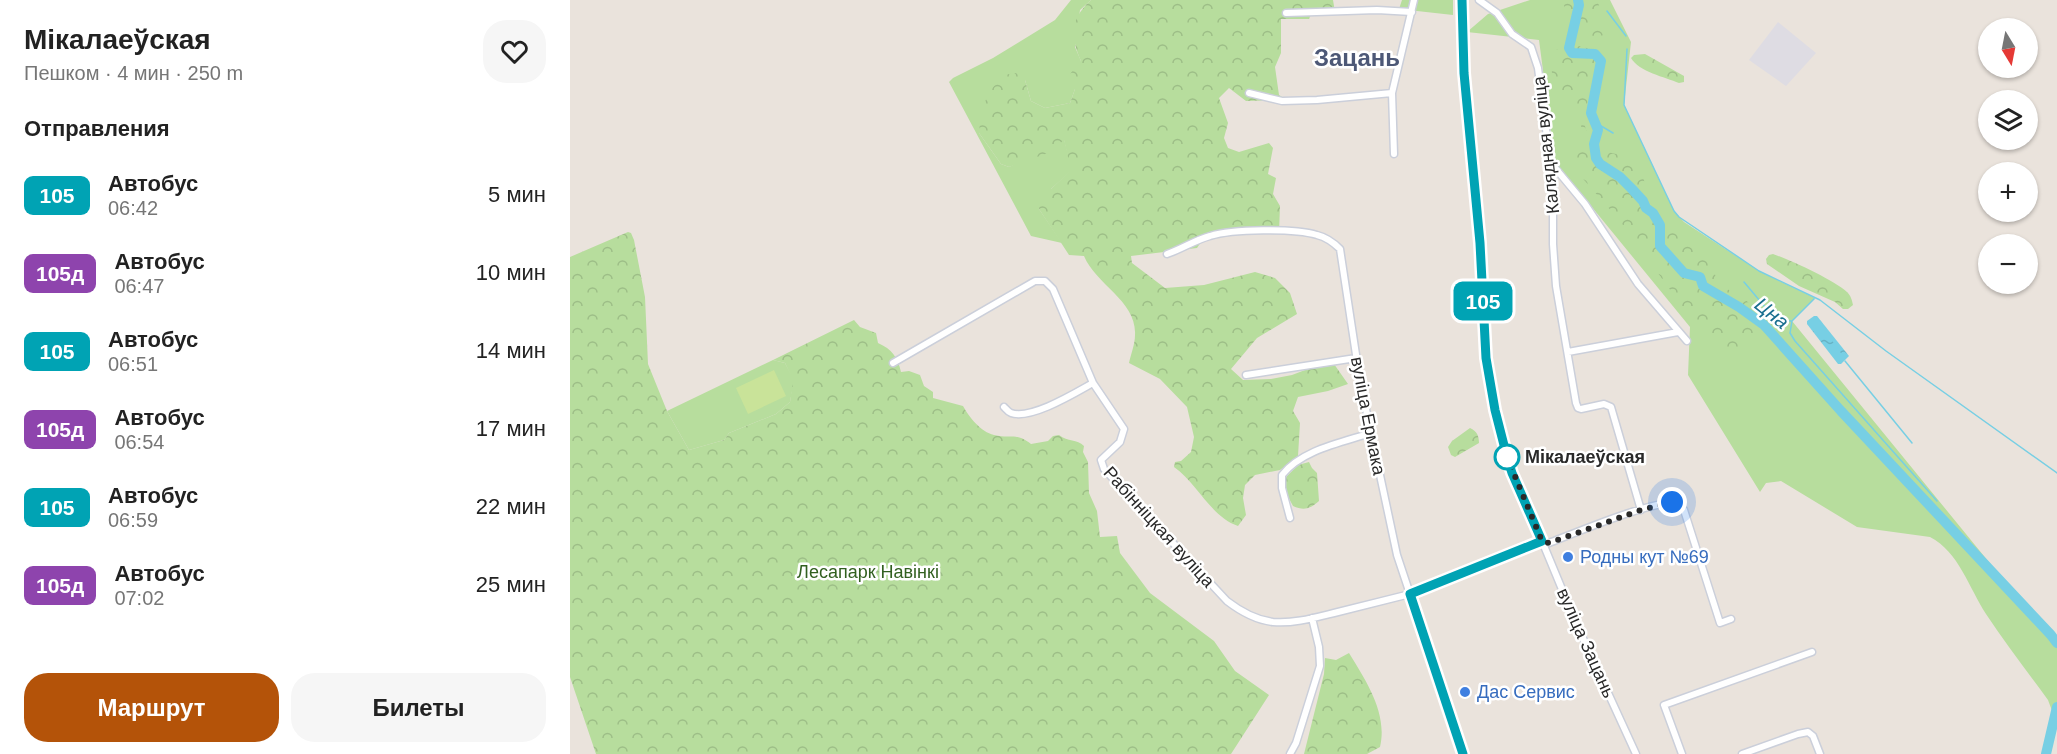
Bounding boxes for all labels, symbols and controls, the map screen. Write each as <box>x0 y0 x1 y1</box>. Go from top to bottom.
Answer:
north arrow <box>1978 18 2038 78</box>
map controls <box>1978 18 2038 294</box>
button: heart <box>483 20 546 83</box>
text: Мікалаеўская <box>24 24 211 55</box>
district label: Зацань <box>1314 44 1400 71</box>
text: Пешком · 4 мин · 250 m <box>24 62 243 84</box>
street label: Калядная вуліца <box>1529 74 1563 215</box>
button: layers <box>1978 90 2038 150</box>
text: Отправления <box>24 116 170 141</box>
button: + <box>1978 162 2038 222</box>
text: Автобус <box>108 171 198 196</box>
text: 5 мин <box>488 182 546 207</box>
text: 105 <box>39 184 75 207</box>
text: 06:42 <box>108 197 158 219</box>
button: − <box>1978 234 2038 294</box>
text: Автобус <box>114 249 205 274</box>
text: 10 мин <box>476 260 546 285</box>
text: 105д <box>36 262 84 285</box>
text: 06:47 <box>114 275 164 297</box>
line badge: 105 <box>1448 282 1518 320</box>
text: 105 <box>1465 290 1501 313</box>
water label: Цна <box>1751 293 1793 333</box>
text: Автобус <box>108 327 198 352</box>
text: 14 мин <box>476 338 546 363</box>
text: 105 <box>39 340 75 363</box>
text: 06:51 <box>108 353 158 375</box>
street label: вуліца Ермака <box>1347 355 1389 478</box>
text: Автобус <box>114 405 205 430</box>
text: 17 мин <box>476 416 546 441</box>
text: 105д <box>36 418 84 441</box>
text: 06:54 <box>114 431 164 453</box>
marker: Мікалаеўская <box>1494 444 1520 470</box>
place label: Мікалаеўская <box>1525 447 1645 467</box>
street label: Рабінніцкая вуліца <box>1100 463 1219 592</box>
text: Автобус <box>108 483 198 508</box>
your location <box>1657 487 1687 517</box>
text: 22 мин <box>476 494 546 519</box>
text: 105 <box>39 496 75 519</box>
text: 06:59 <box>108 509 158 531</box>
place label: Родны кут №69 <box>1580 547 1709 567</box>
marker: Родны кут №69 <box>1561 550 1575 564</box>
text: Автобус <box>114 561 205 586</box>
park label: Лесапарк Навінкі <box>797 562 939 582</box>
text: 25 мин <box>476 572 546 597</box>
text: 105д <box>36 574 84 597</box>
street label: вуліца Зацань <box>1553 585 1619 701</box>
text: 07:02 <box>114 587 164 609</box>
button: Маршрут <box>24 673 279 742</box>
button: Билеты <box>291 673 546 742</box>
place label: Дас Сервис <box>1477 682 1575 702</box>
marker: Дас Сервис <box>1458 685 1472 699</box>

